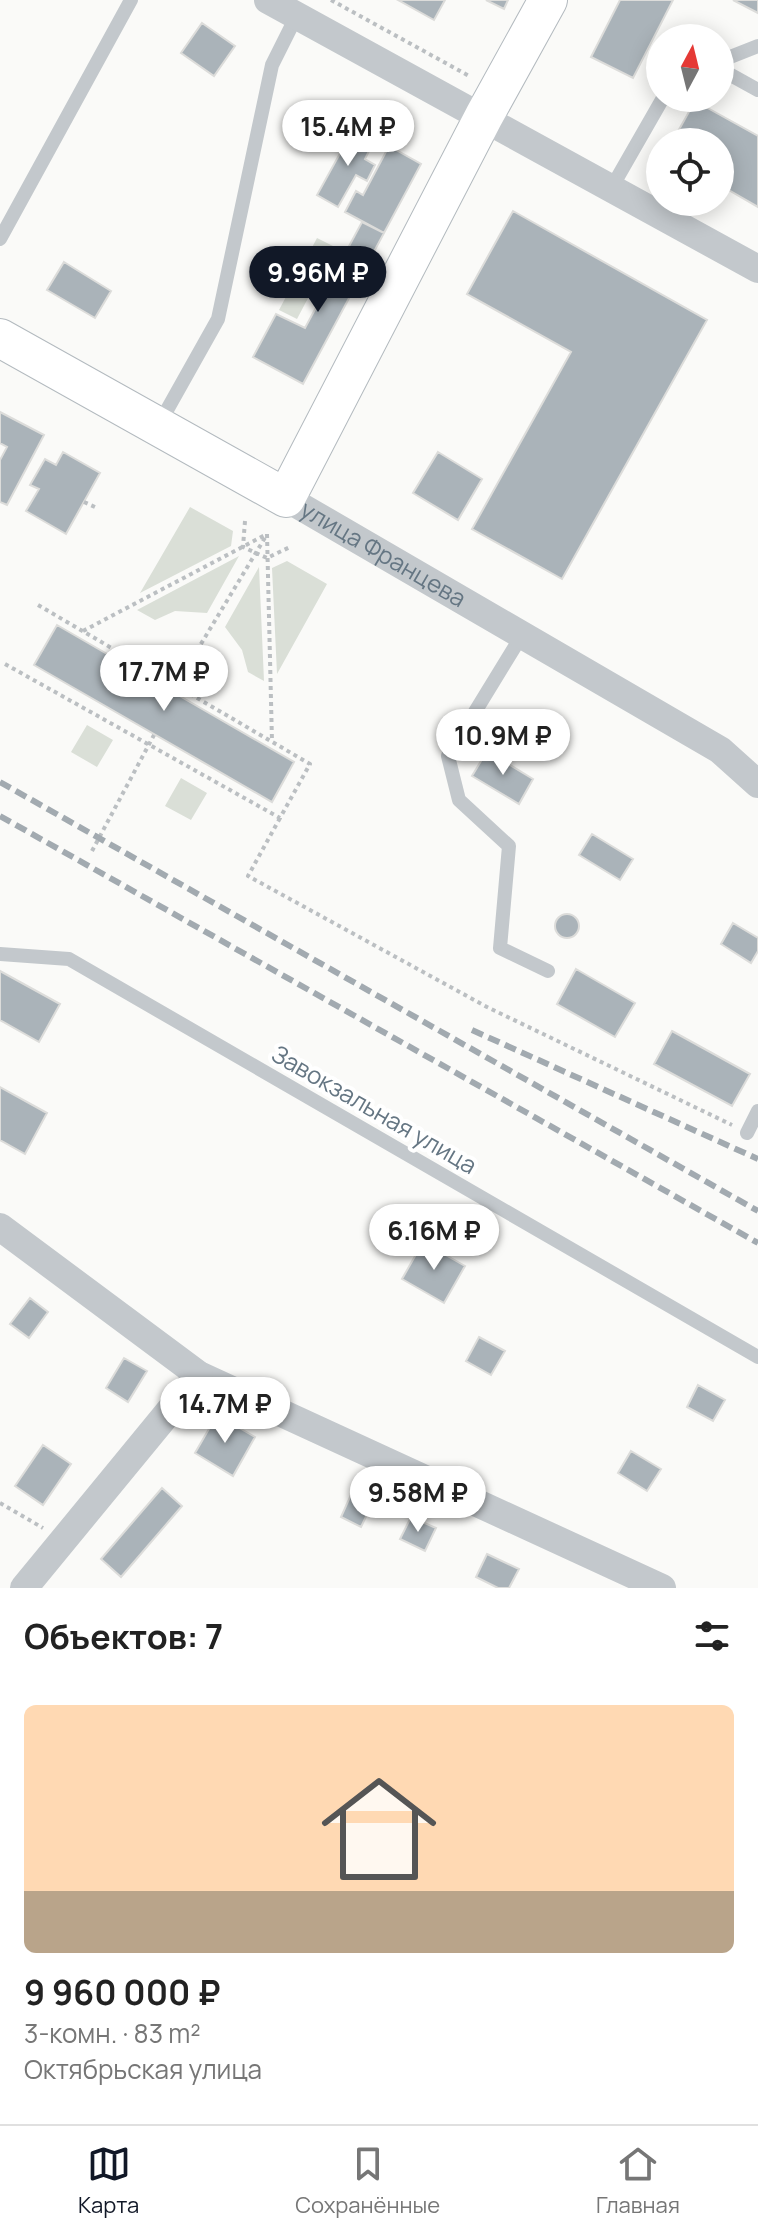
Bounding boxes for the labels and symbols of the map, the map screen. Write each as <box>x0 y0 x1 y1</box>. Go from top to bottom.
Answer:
north arrow <box>646 24 734 112</box>
pin: 15.4M ₽ <box>274 100 422 168</box>
pin: 9.96M ₽ <box>244 246 392 314</box>
street label: улица Францева <box>295 492 473 614</box>
pin: 17.7M ₽ <box>90 645 238 713</box>
pin: 10.9M ₽ <box>429 709 577 777</box>
street label: Завокзальная улица <box>266 1036 483 1181</box>
pin: 6.16M ₽ <box>360 1204 508 1272</box>
pin: 14.7M ₽ <box>151 1377 299 1445</box>
pin: 9.58M ₽ <box>344 1466 492 1534</box>

